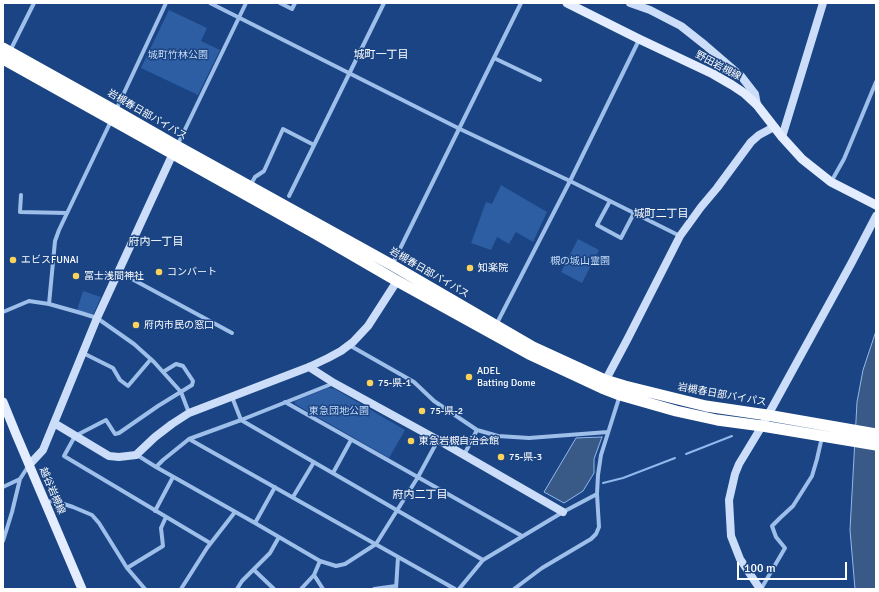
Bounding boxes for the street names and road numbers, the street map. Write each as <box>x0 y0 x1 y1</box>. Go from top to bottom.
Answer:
street label: 野田岩槻線 <box>693 49 743 83</box>
street label: 岩槻春日部バイパス <box>105 87 189 143</box>
street label: 岩槻春日部バイパス <box>387 245 471 301</box>
street label: 岩槻春日部バイパス <box>677 381 767 409</box>
street label: 越谷岩槻線 <box>37 466 67 516</box>

